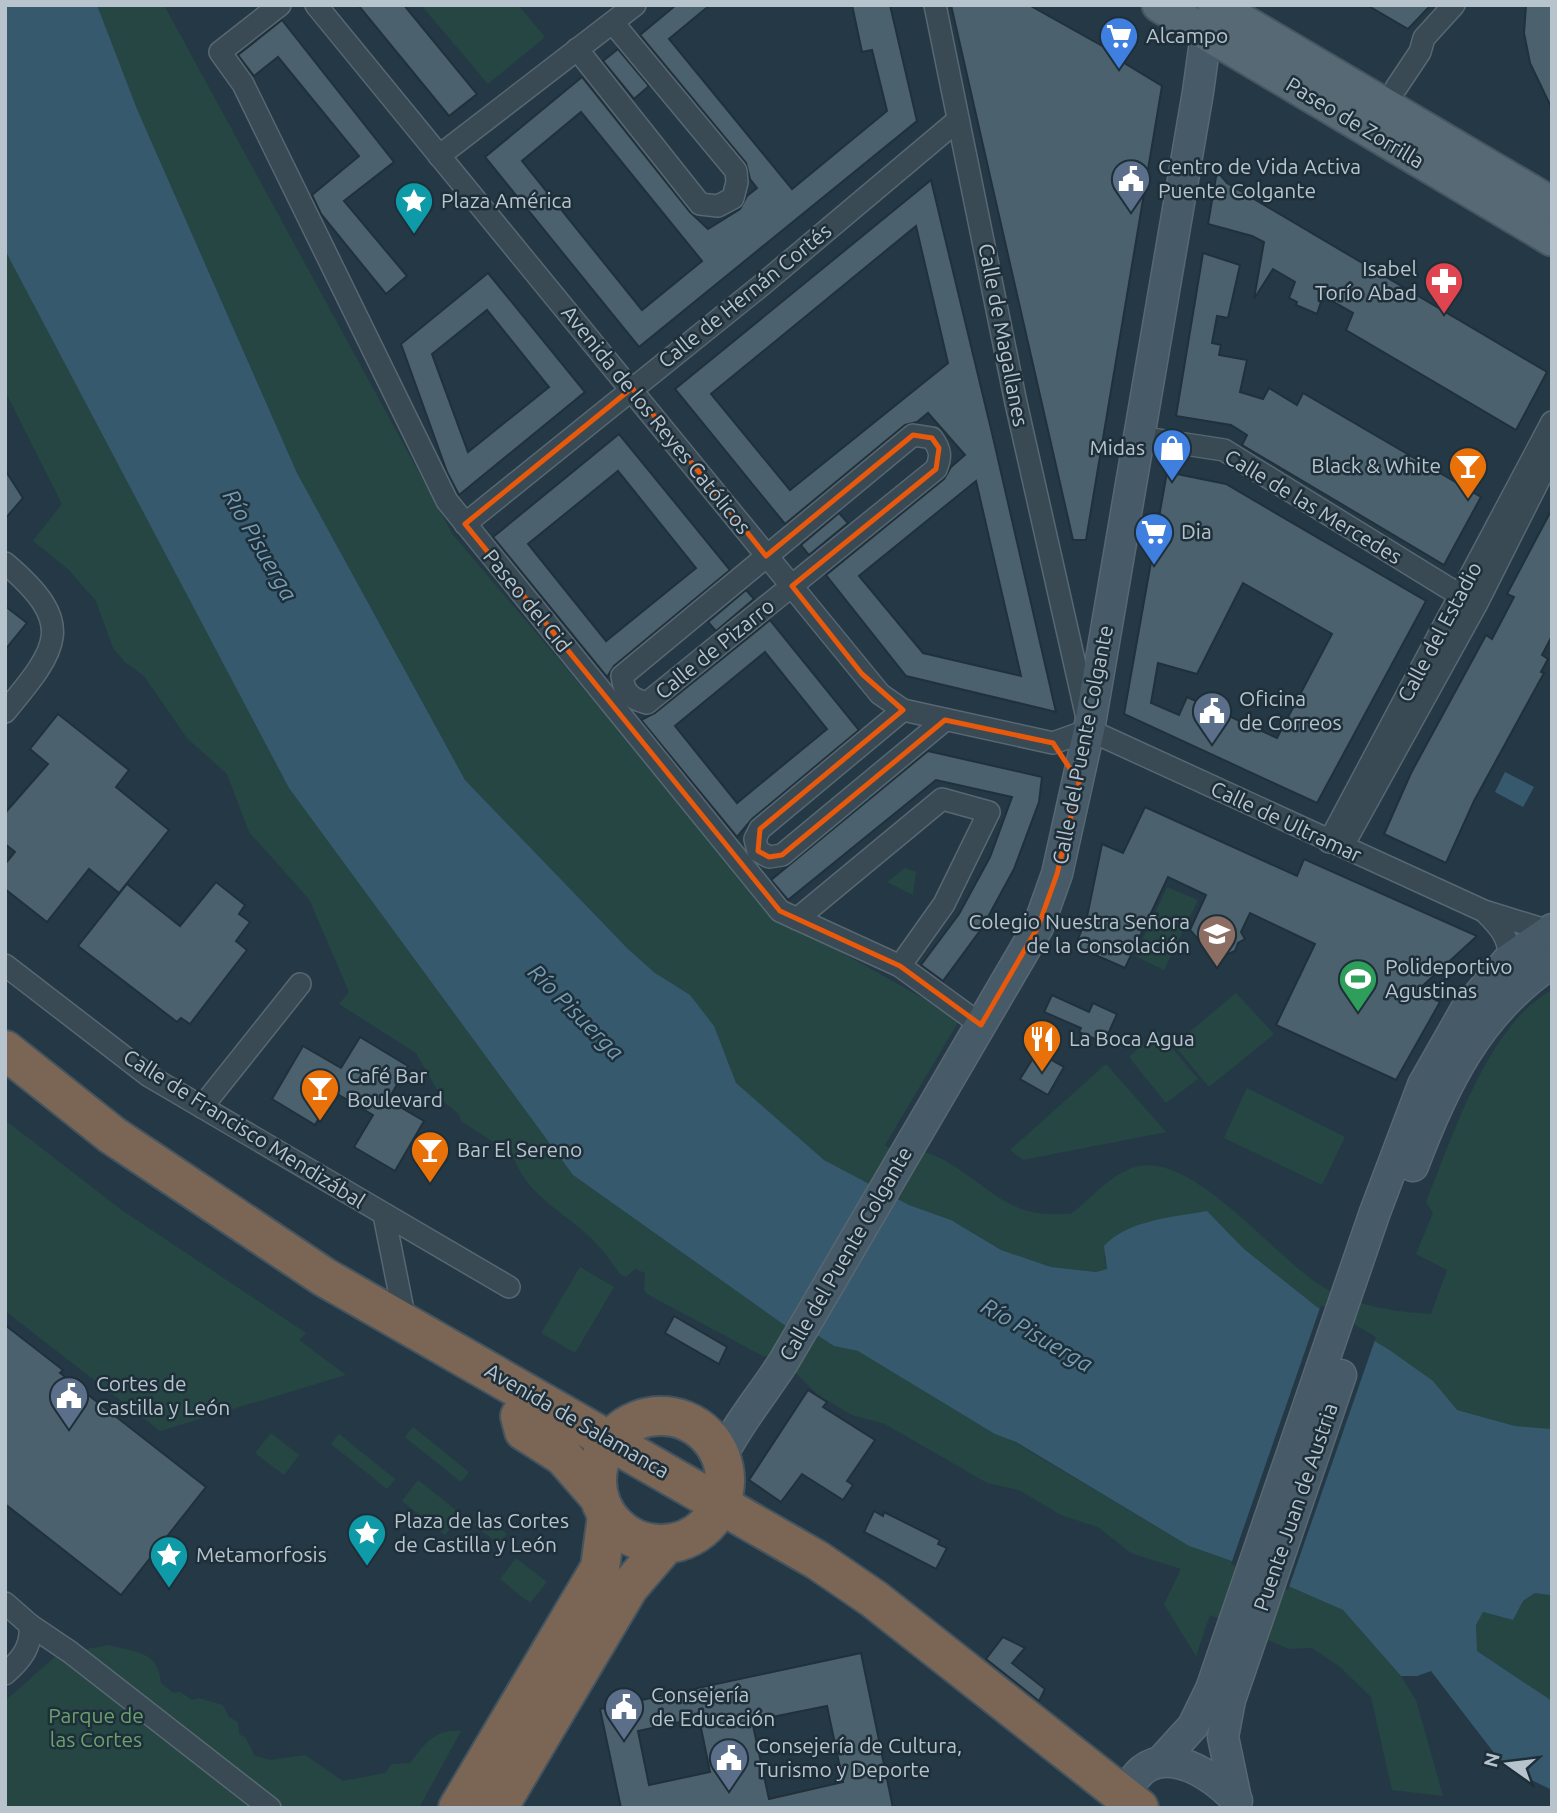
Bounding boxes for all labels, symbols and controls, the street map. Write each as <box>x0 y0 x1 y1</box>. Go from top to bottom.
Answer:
supermarket icon: Alcampo <box>1098 15 1140 70</box>
place label: Alcampo <box>1146 23 1228 47</box>
street label: Paseo de Zorrilla <box>1282 72 1429 173</box>
place label: Centro de Vida Activa Puente Colgante <box>1158 154 1361 202</box>
public building icon: Centro de Vida Activa Puente Colgante <box>1110 158 1152 213</box>
place icon: Plaza América <box>393 180 435 235</box>
place label: Plaza América <box>441 188 572 212</box>
street label: Calle de Hernán Cortés <box>653 218 836 372</box>
street label: Calle de Magallanes <box>974 241 1034 429</box>
place label: Isabel Torío Abad <box>1315 256 1417 304</box>
pharmacy icon: Isabel Torío Abad <box>1423 260 1465 315</box>
street label: Avenida de los Reyes Católicos <box>557 300 756 538</box>
shop icon: Midas <box>1151 427 1193 482</box>
place label: Midas <box>1089 435 1145 459</box>
street label: Calle de las Mercedes <box>1221 444 1406 568</box>
bar icon: Black & White <box>1447 445 1489 500</box>
place label: Black & White <box>1311 453 1441 477</box>
water label: Río Pisuerga <box>219 485 302 605</box>
supermarket icon: Dia <box>1133 511 1175 566</box>
place label: Dia <box>1181 519 1212 543</box>
street label: Paseo del Cid <box>479 544 577 657</box>
street label: Calle del Estadio <box>1392 558 1486 706</box>
street label: Calle de Pizarro <box>650 593 779 704</box>
street label: Calle del Puente Colgante <box>1047 623 1117 867</box>
place label: Oficina de Correos <box>1239 686 1342 734</box>
public building icon: Oficina de Correos <box>1191 690 1233 745</box>
street label: Calle de Ultramar <box>1207 776 1366 867</box>
place label: Colegio Nuestra Señora de la Consolación <box>968 909 1190 957</box>
school or university icon: Colegio Nuestra Señora de la Consolación <box>1196 913 1238 968</box>
place label: Polideportivo Agustinas <box>1385 954 1512 1002</box>
sports icon: Polideportivo Agustinas <box>1337 958 1379 1013</box>
water label: Río Pisuerga <box>524 959 629 1064</box>
restaurant icon: La Boca Agua <box>1021 1018 1063 1073</box>
place label: La Boca Agua <box>1069 1026 1195 1050</box>
street label: Calle de Francisco Mendizábal <box>119 1044 370 1213</box>
place label: Café Bar Boulevard <box>347 1063 443 1111</box>
bar icon: Café Bar Boulevard <box>299 1067 341 1122</box>
bar icon: Bar El Sereno <box>409 1129 451 1184</box>
place label: Bar El Sereno <box>457 1137 582 1161</box>
street label: Calle del Puente Colgante <box>774 1142 916 1365</box>
water label: Río Pisuerga <box>977 1293 1097 1376</box>
street label: Avenida de Salamanca <box>481 1358 674 1483</box>
place label: Cortes de Castilla y León <box>96 1371 230 1419</box>
public building icon: Cortes de Castilla y León <box>48 1375 90 1430</box>
street label: Puente Juan de Austria <box>1248 1400 1342 1614</box>
place label: Plaza de las Cortes de Castilla y León <box>394 1508 569 1556</box>
place icon: Plaza de las Cortes de Castilla y León <box>346 1512 388 1567</box>
place icon: Metamorfosis <box>148 1534 190 1589</box>
place label: Metamorfosis <box>196 1542 327 1566</box>
place label: Consejería de Educación <box>651 1682 775 1730</box>
public building icon: Consejería de Educación <box>603 1686 645 1741</box>
park label: Parque de las Cortes <box>48 1703 144 1751</box>
north arrow <box>1473 1729 1543 1799</box>
place label: Consejería de Cultura, Turismo y Deporte <box>756 1733 962 1781</box>
public building icon: Consejería de Cultura, Turismo y Deporte <box>708 1737 750 1792</box>
text: N <box>1479 1750 1504 1769</box>

